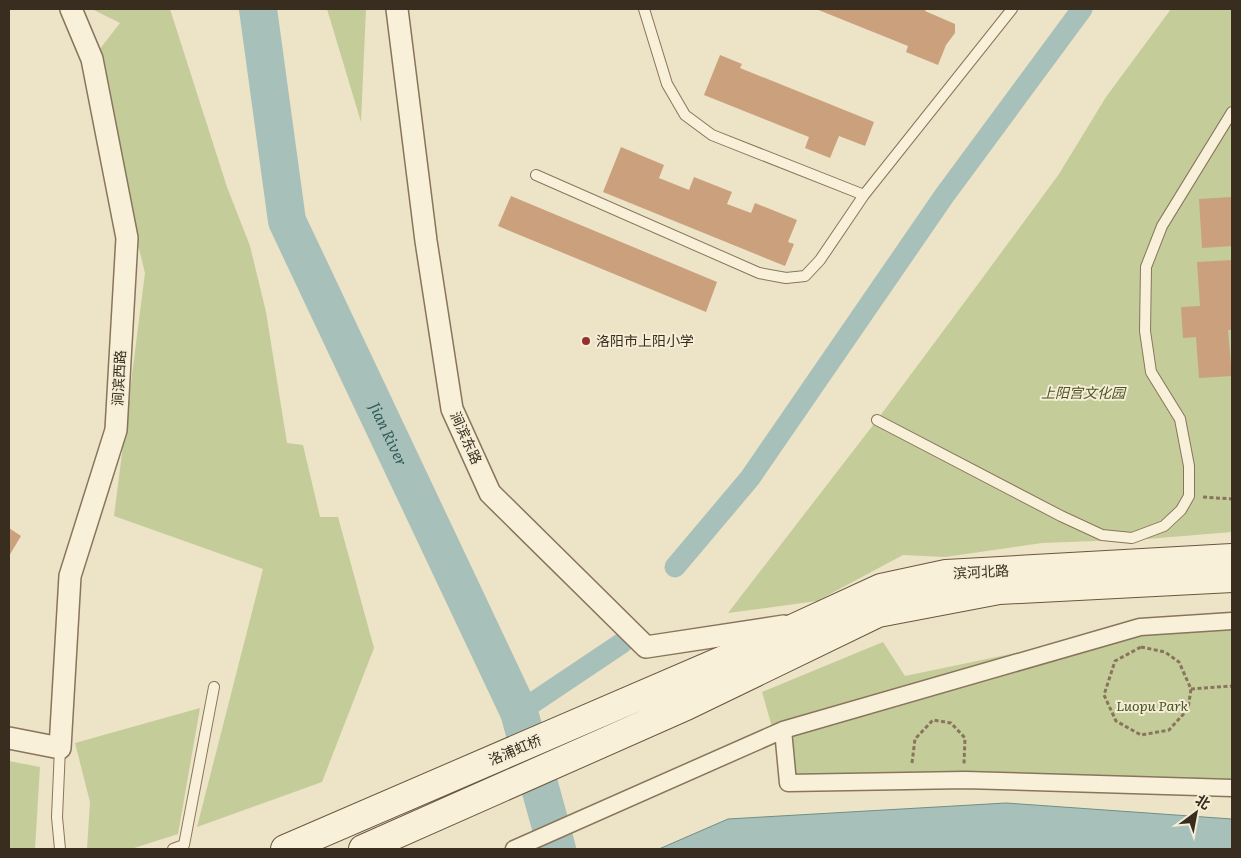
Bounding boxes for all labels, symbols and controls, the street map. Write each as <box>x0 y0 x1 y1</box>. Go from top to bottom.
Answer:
place label: 洛阳市上阳小学 <box>596 330 694 350</box>
marker: 洛阳市上阳小学 <box>580 335 592 347</box>
street label: 涧滨西路 <box>107 349 129 406</box>
park label: 上阳宫文化园 <box>1041 382 1127 402</box>
water label: Jian River <box>364 398 414 469</box>
street label: 涧滨东路 <box>446 408 487 467</box>
street label: 滨河北路 <box>952 560 1009 582</box>
park label: Luopu Park <box>1116 695 1188 715</box>
street label: 洛浦虹桥 <box>485 729 544 769</box>
north arrow <box>1171 788 1221 838</box>
text: 北 <box>1192 789 1215 813</box>

